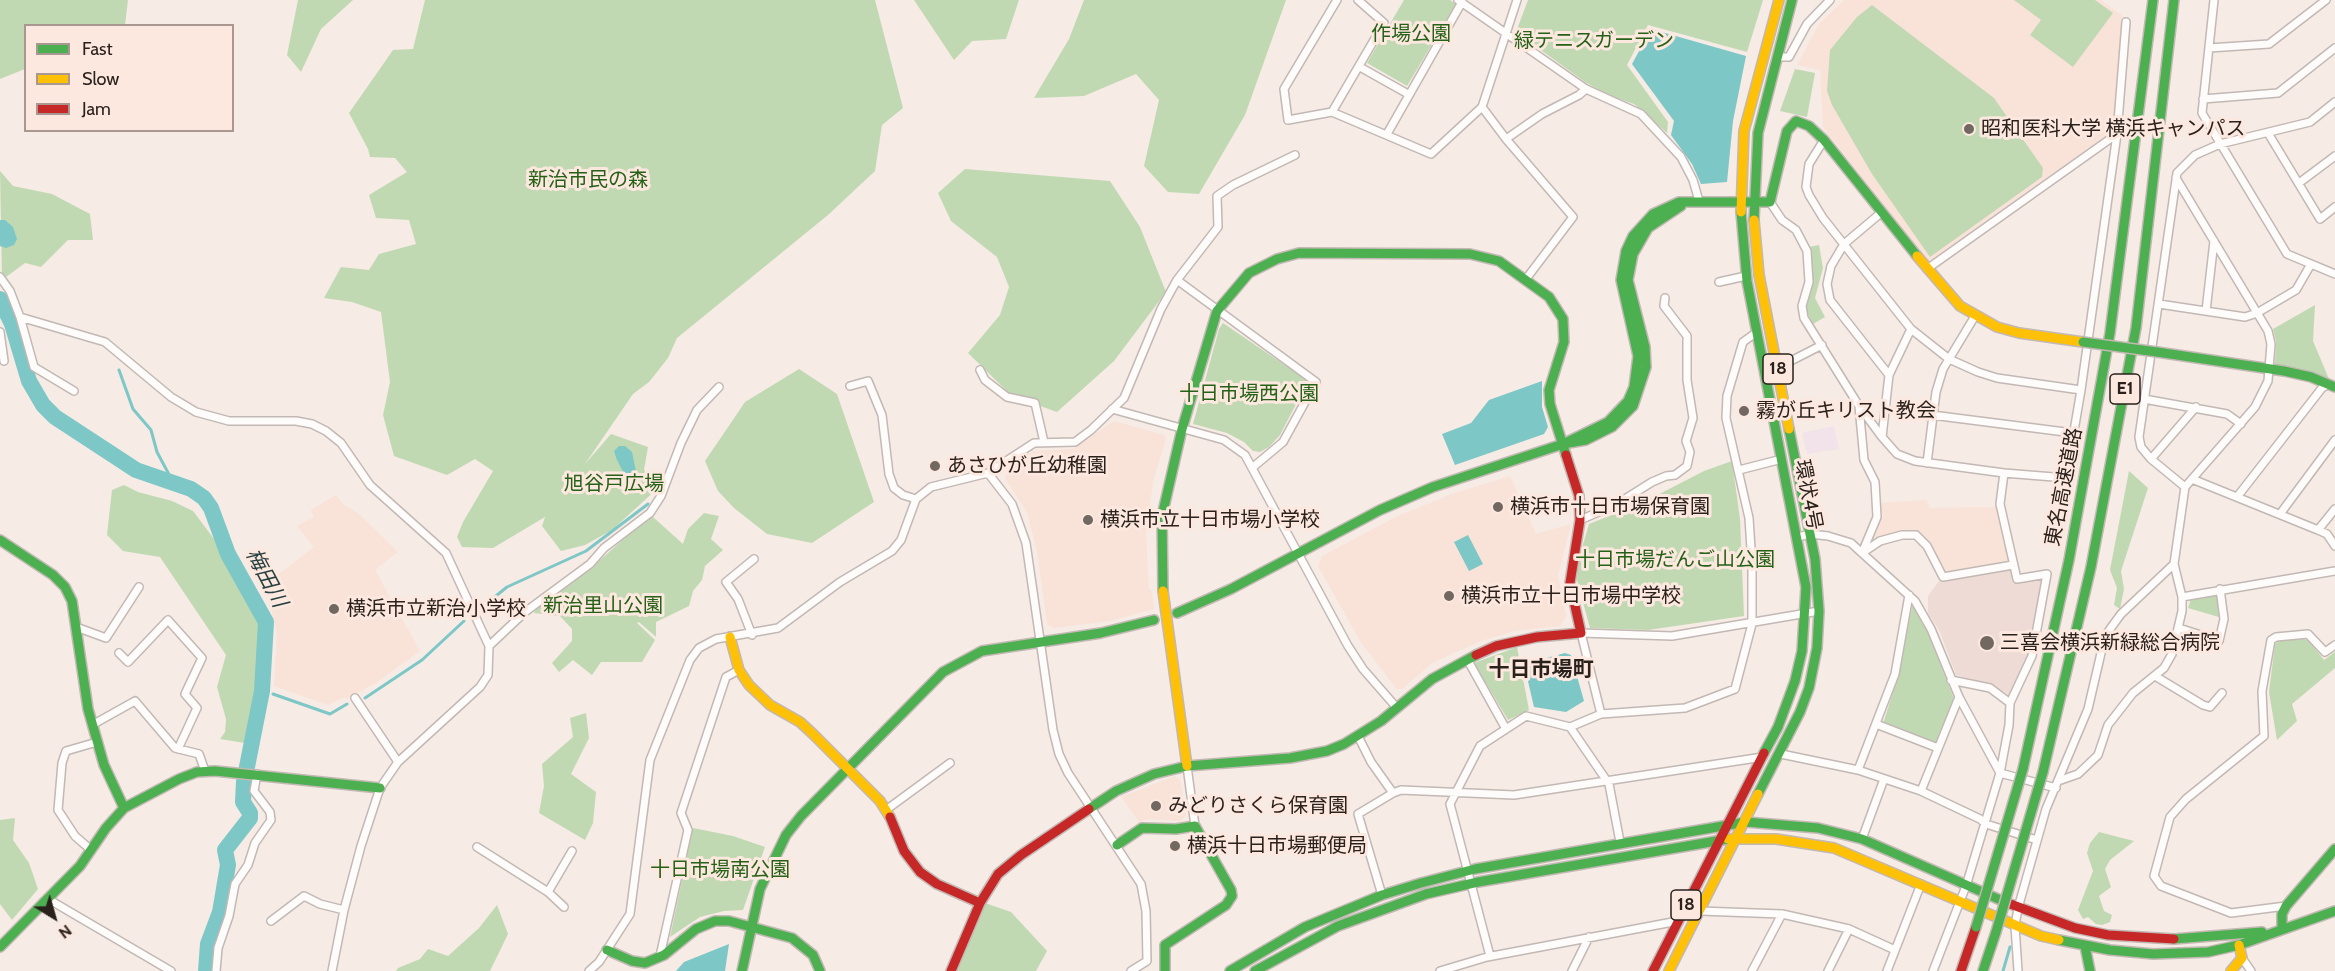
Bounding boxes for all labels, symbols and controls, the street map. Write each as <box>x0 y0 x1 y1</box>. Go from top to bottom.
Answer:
park label: 作場公園 <box>1371 22 1451 46</box>
legend <box>24 24 234 132</box>
park label: 緑テニスガーデン <box>1514 29 1674 53</box>
text: Fast <box>82 38 113 60</box>
text: Slow <box>82 68 119 90</box>
text: Jam <box>82 98 111 120</box>
place label: 昭和医科大学 横浜キャンパス <box>1981 117 2245 141</box>
marker: 昭和医科大学 横浜キャンパス <box>1962 122 1976 136</box>
park label: 新治市民の森 <box>528 168 648 192</box>
road number: 18 <box>1763 354 1793 384</box>
road number: E1 <box>2110 374 2140 404</box>
park label: 十日市場西公園 <box>1179 382 1319 406</box>
place label: 霧が丘キリスト教会 <box>1756 399 1936 423</box>
marker: 霧が丘キリスト教会 <box>1737 404 1751 418</box>
street label: 東名高速道路 <box>2041 426 2087 548</box>
place label: あさひが丘幼稚園 <box>947 454 1107 478</box>
street label: 環状4号 <box>1789 458 1827 532</box>
marker: あさひが丘幼稚園 <box>928 459 942 473</box>
park label: 旭谷戸広場 <box>564 472 664 496</box>
place label: 横浜市十日市場保育園 <box>1510 495 1710 519</box>
marker: 横浜市十日市場保育園 <box>1491 500 1505 514</box>
place label: 横浜市立十日市場小学校 <box>1100 508 1320 532</box>
marker: 横浜市立十日市場小学校 <box>1081 513 1095 527</box>
water label: 梅田川 <box>240 544 292 612</box>
park label: 十日市場だんご山公園 <box>1575 548 1775 572</box>
place label: 横浜市立十日市場中学校 <box>1461 584 1681 608</box>
marker: 横浜市立十日市場中学校 <box>1442 589 1456 603</box>
park label: 新治里山公園 <box>543 594 663 618</box>
place label: 横浜市立新治小学校 <box>346 597 526 621</box>
marker: 横浜市立新治小学校 <box>327 602 341 616</box>
place label: 三喜会横浜新緑総合病院 <box>2000 631 2220 655</box>
marker: 三喜会横浜新緑総合病院 <box>1978 634 1996 652</box>
district label: 十日市場町 <box>1489 657 1593 683</box>
place label: みどりさくら保育園 <box>1168 794 1348 818</box>
marker: みどりさくら保育園 <box>1149 799 1163 813</box>
place label: 横浜十日市場郵便局 <box>1187 834 1367 858</box>
marker: 横浜十日市場郵便局 <box>1168 839 1182 853</box>
park label: 十日市場南公園 <box>650 858 790 882</box>
north arrow <box>24 887 84 947</box>
road number: 18 <box>1671 890 1701 920</box>
text: N <box>55 921 75 943</box>

